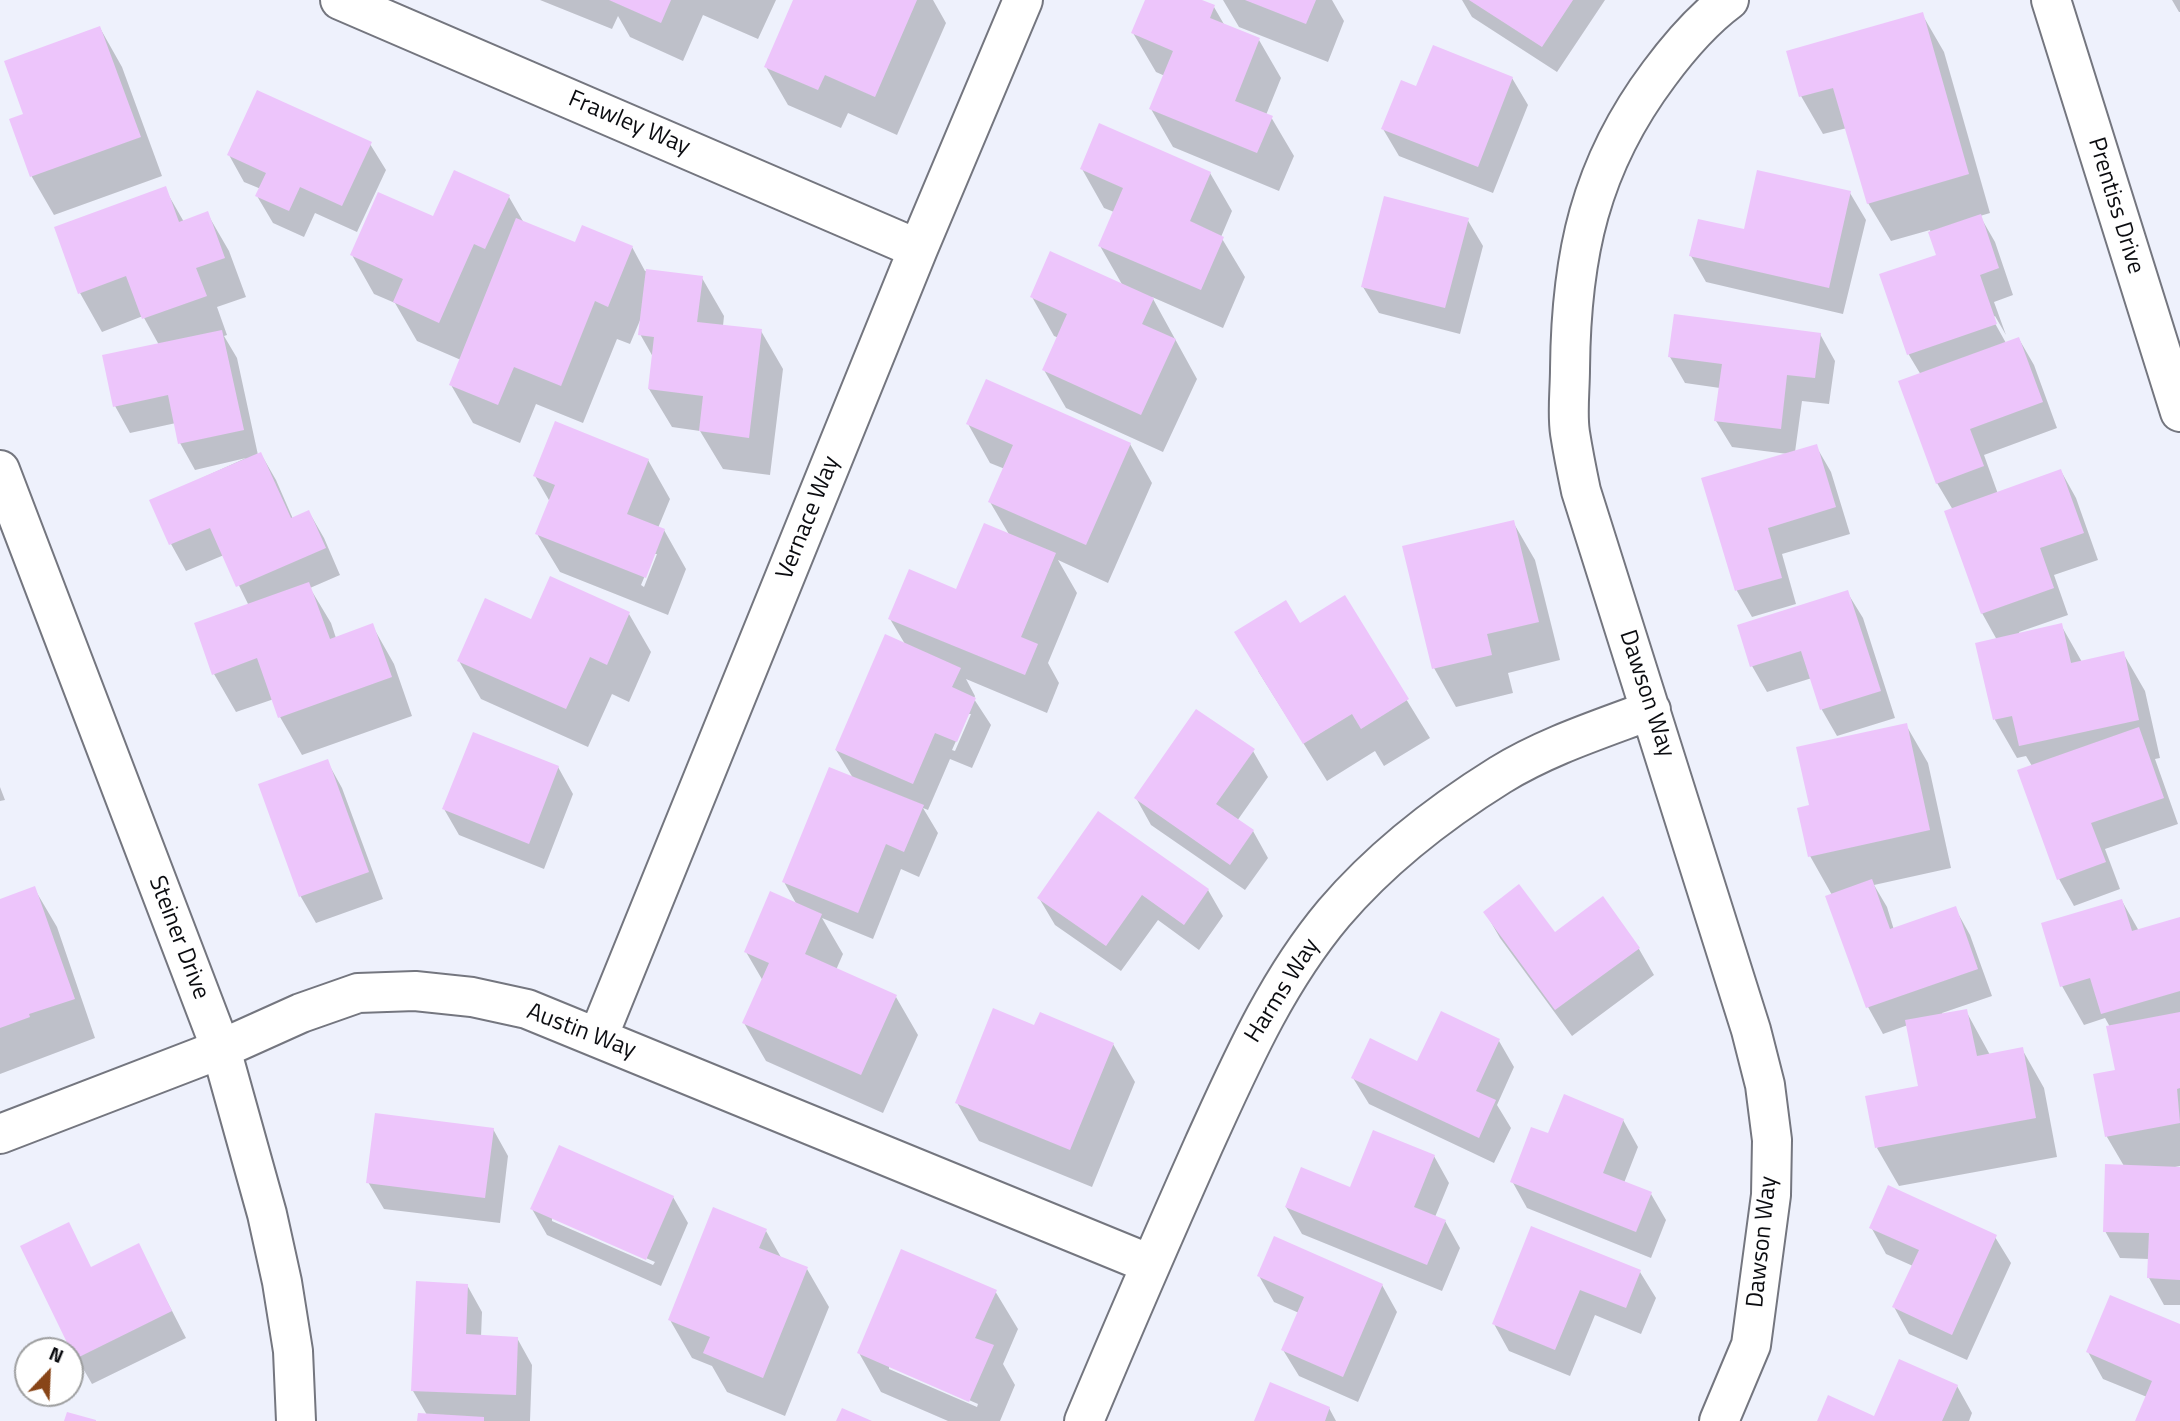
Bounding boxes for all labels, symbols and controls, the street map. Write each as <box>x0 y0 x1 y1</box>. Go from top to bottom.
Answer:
street label: Frawley Way <box>564 85 694 163</box>
street label: Prentiss Drive <box>2081 134 2149 278</box>
street label: Vernace Way <box>771 452 847 584</box>
street label: Dawson Way <box>1612 627 1680 761</box>
street label: Steiner Drive <box>141 872 215 1004</box>
street label: Harms Way <box>1240 934 1326 1048</box>
street label: Austin Way <box>522 998 640 1066</box>
street label: Dawson Way <box>1742 1175 1784 1309</box>
north arrow <box>14 1337 84 1407</box>
text: N <box>45 1338 68 1370</box>

